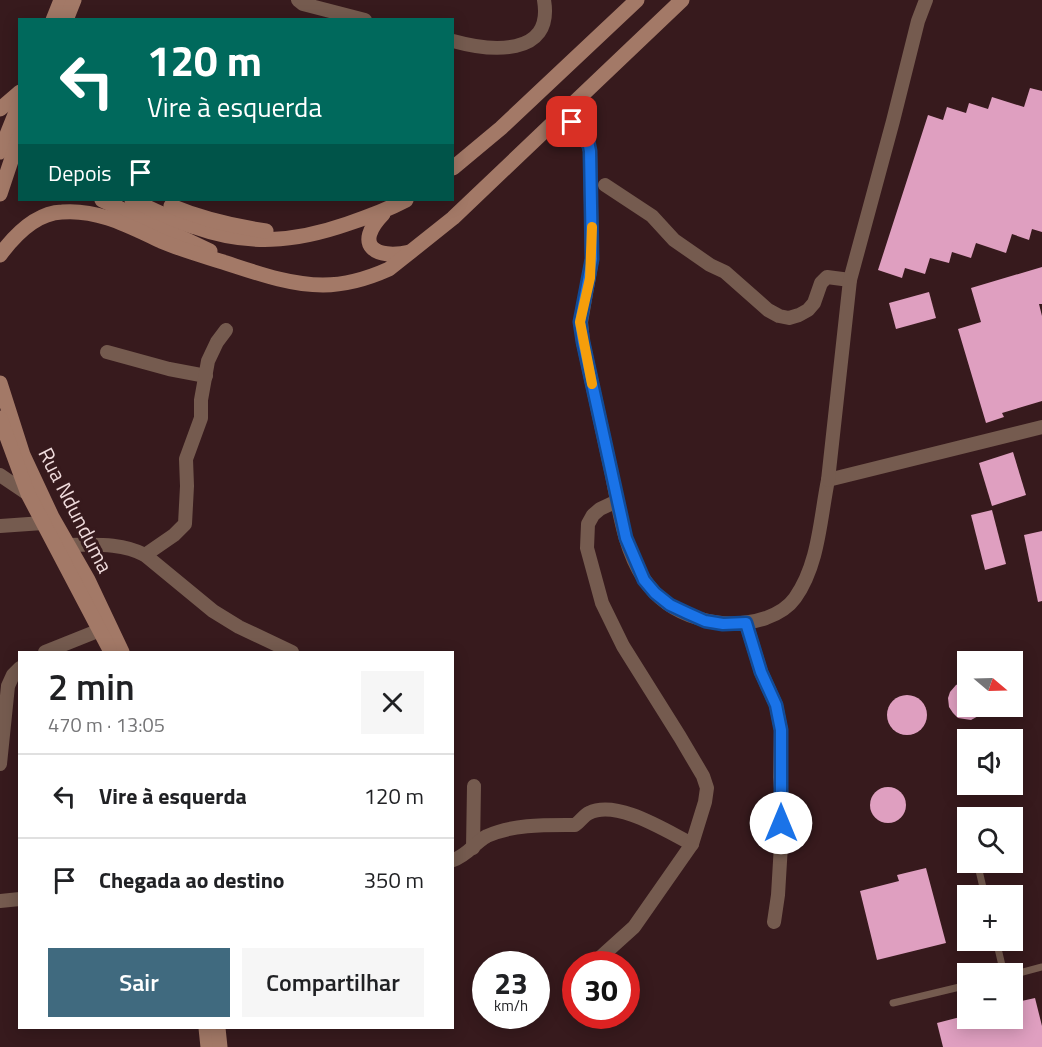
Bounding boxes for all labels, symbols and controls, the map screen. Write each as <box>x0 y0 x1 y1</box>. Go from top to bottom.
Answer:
text: 120 m <box>147 28 262 92</box>
icon: left <box>48 42 126 120</box>
text: Vire à esquerda <box>147 86 322 127</box>
pin <box>546 96 597 147</box>
icon: arrive <box>555 105 588 138</box>
text: Depois <box>48 156 112 190</box>
icon: arrive <box>124 156 157 189</box>
street label: Rua Ndunduma <box>31 442 122 579</box>
north arrow <box>957 651 1023 717</box>
map controls <box>957 651 1023 1029</box>
text: 2 min <box>48 659 135 714</box>
button: close <box>361 671 424 734</box>
text: 470 m · 13:05 <box>48 709 165 740</box>
button: sound <box>957 729 1023 795</box>
text: Vire à esquerda <box>99 779 247 813</box>
text: 120 m <box>364 779 424 813</box>
icon: left <box>48 780 81 813</box>
position arrow <box>749 791 813 855</box>
button: search <box>957 807 1023 873</box>
text: Chegada ao destino <box>99 863 285 897</box>
text: 350 m <box>364 863 424 897</box>
icon: arrive <box>48 864 81 897</box>
button: + <box>957 885 1023 951</box>
button: Sair <box>48 948 230 1017</box>
button: Compartilhar <box>242 948 424 1017</box>
speed limit sign: 30 <box>562 951 640 1029</box>
text: 23 <box>494 960 528 1006</box>
button: − <box>957 963 1023 1029</box>
text: km/h <box>494 994 528 1017</box>

